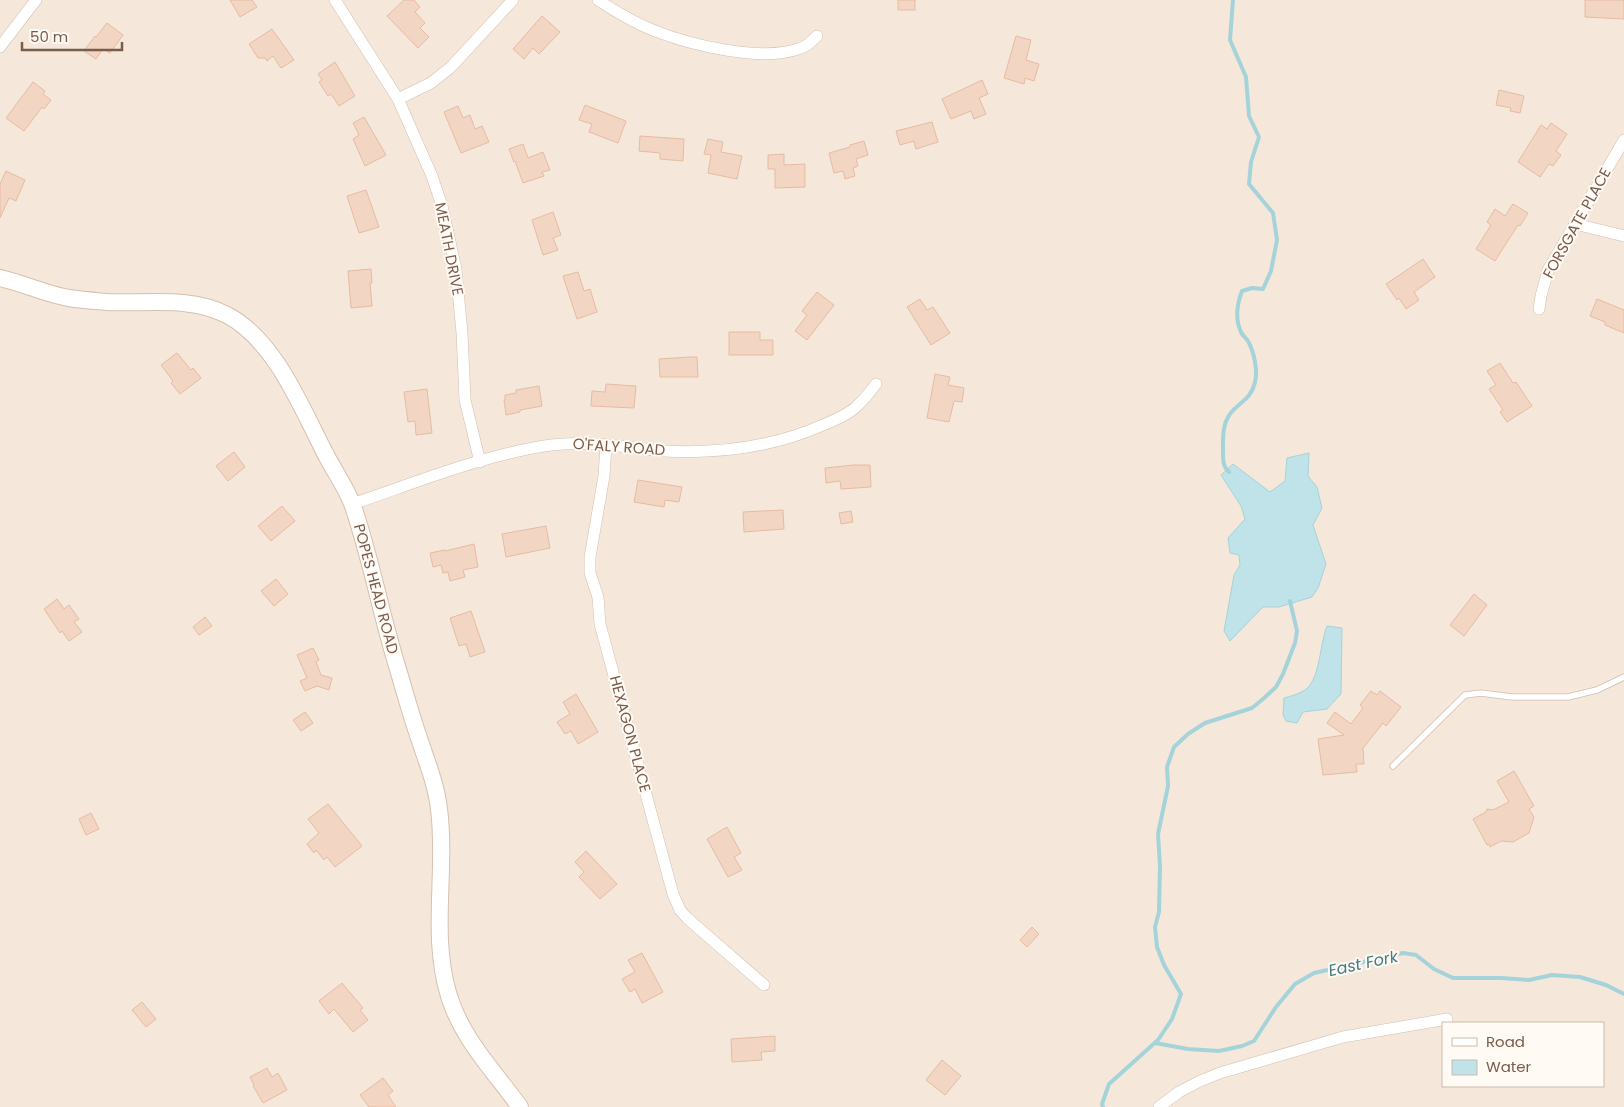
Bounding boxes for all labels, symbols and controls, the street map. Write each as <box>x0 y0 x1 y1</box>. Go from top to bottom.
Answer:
scale bar <box>22 20 122 52</box>
text: 50 m <box>30 26 68 47</box>
street label: FORSGATE PLACE <box>1537 164 1616 282</box>
street label: MEATH DRIVE <box>430 201 469 297</box>
street label: O'FALY ROAD <box>572 433 666 460</box>
street label: POPES HEAD ROAD <box>349 521 404 656</box>
street label: HEXAGON PLACE <box>605 673 656 795</box>
water label: East Fork <box>1326 945 1401 982</box>
legend <box>1442 1022 1604 1087</box>
text: Road <box>1486 1031 1525 1052</box>
text: Water <box>1486 1056 1532 1077</box>

